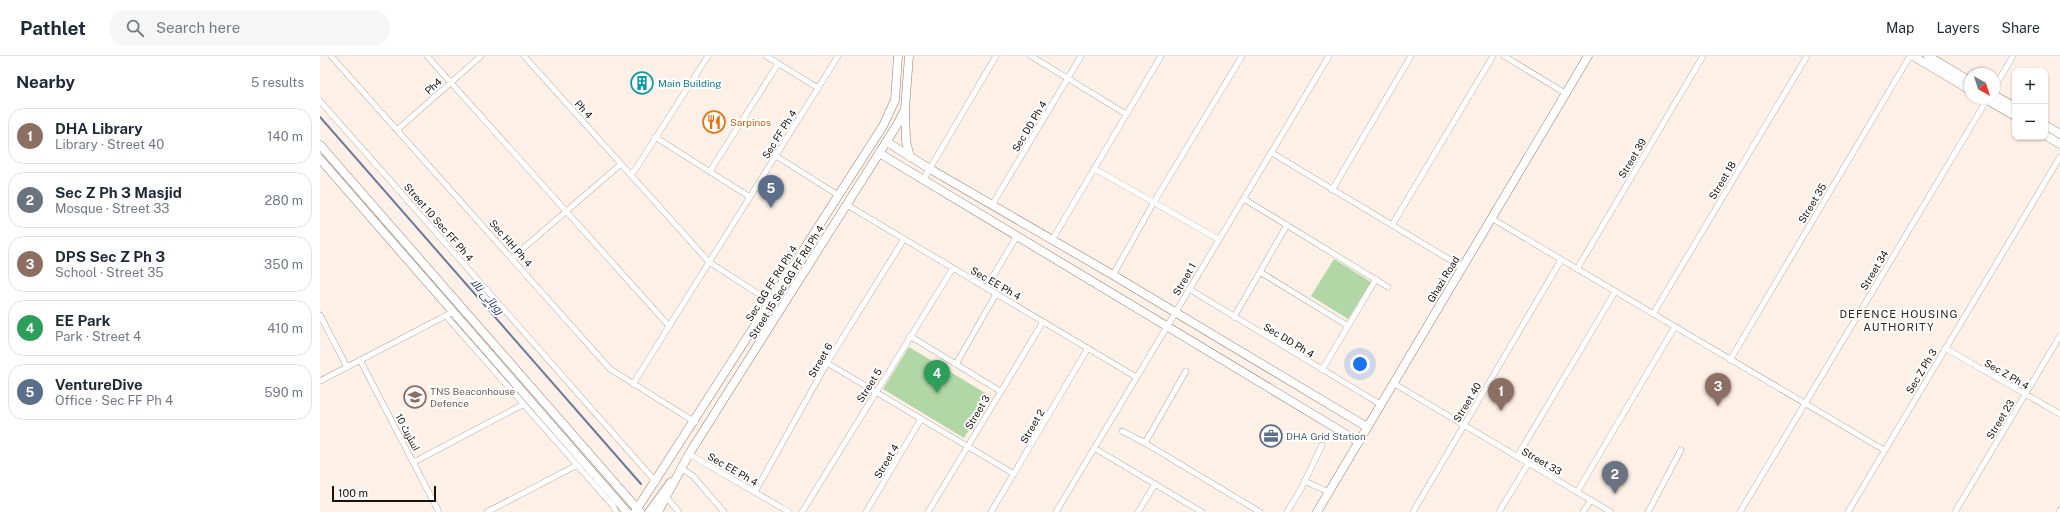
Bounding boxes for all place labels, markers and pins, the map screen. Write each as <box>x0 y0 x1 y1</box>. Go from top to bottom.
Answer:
building icon: Main Building <box>629 70 655 96</box>
place label: Main Building <box>658 77 722 89</box>
restaurant icon: Sarpinos <box>701 109 727 135</box>
place label: Sarpinos <box>730 116 771 128</box>
pin: 5 <box>758 175 784 208</box>
pin: 4 <box>924 360 950 393</box>
pin: 3 <box>1705 373 1731 406</box>
pin: 1 <box>1488 378 1514 411</box>
school or university icon: TNS Beaconhouse Defence <box>402 384 428 410</box>
place label: TNS Beaconhouse Defence <box>430 385 516 409</box>
office icon: DHA Grid Station <box>1258 423 1284 449</box>
place label: DHA Grid Station <box>1286 430 1366 442</box>
pin: 2 <box>1602 461 1628 494</box>

